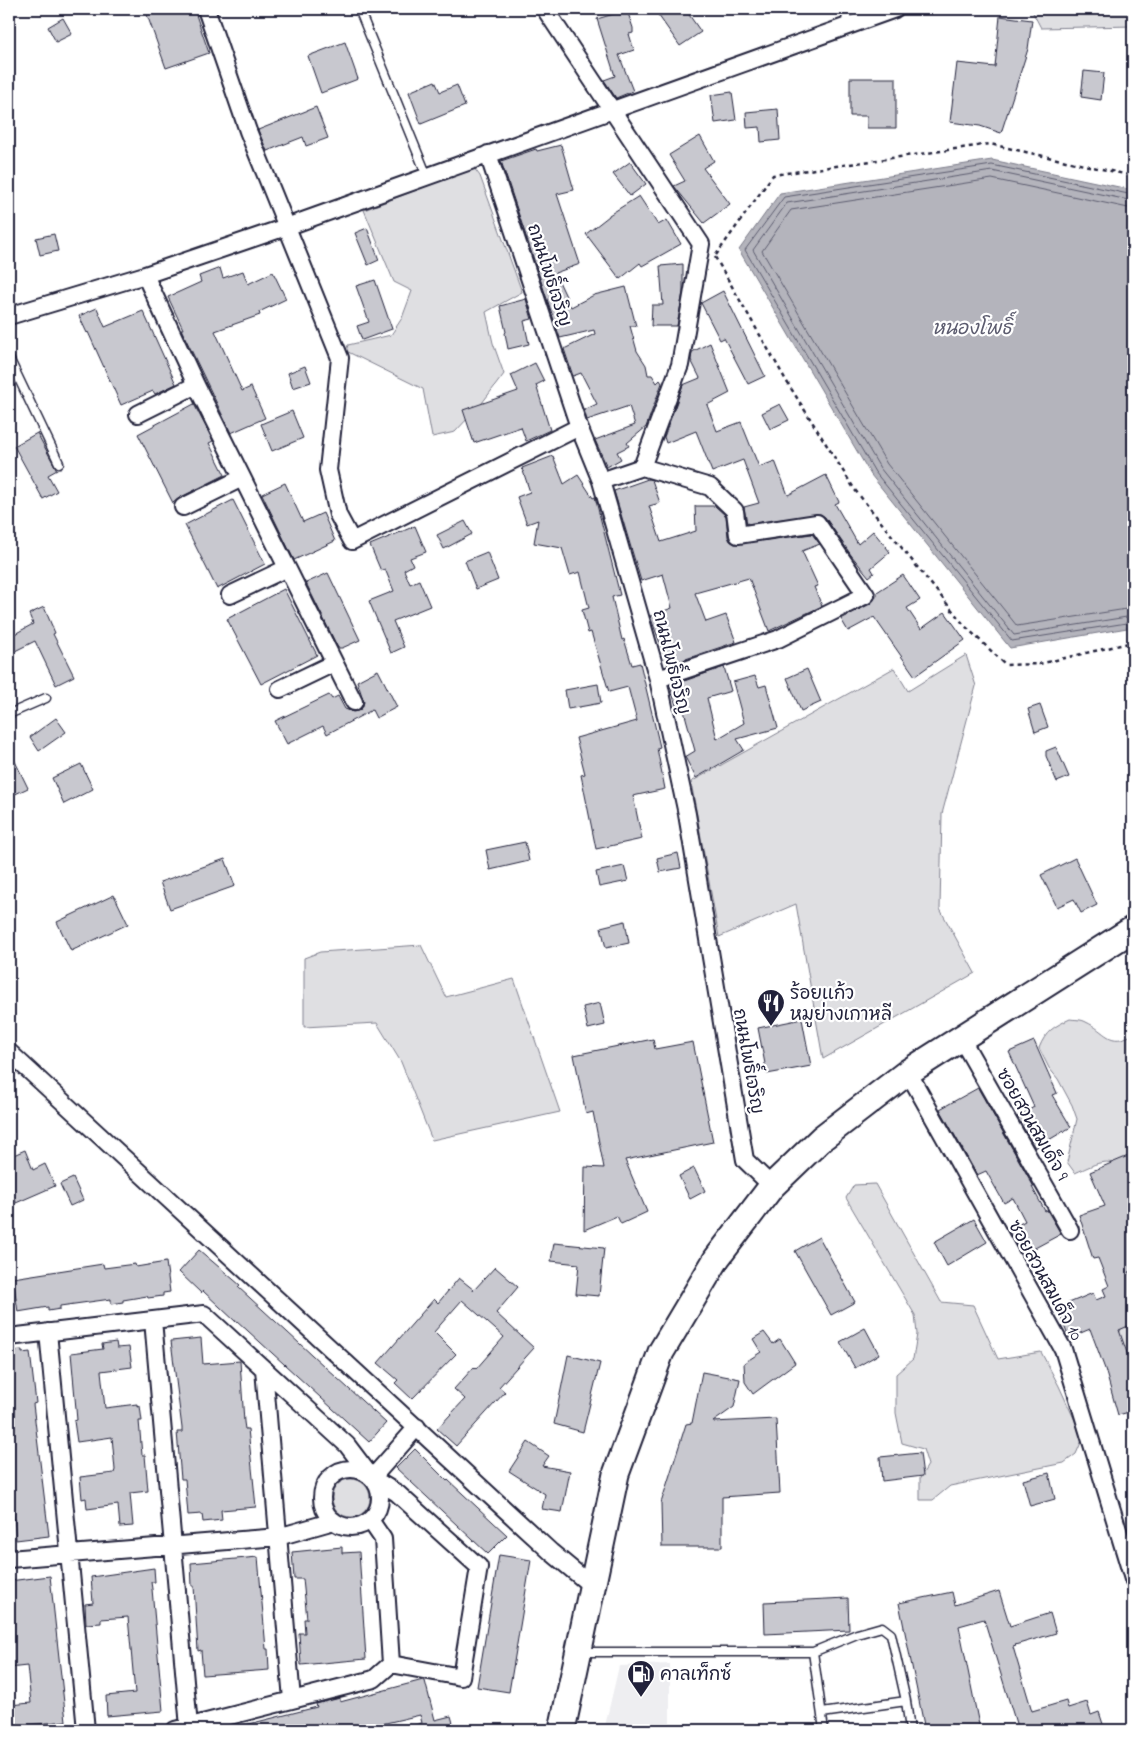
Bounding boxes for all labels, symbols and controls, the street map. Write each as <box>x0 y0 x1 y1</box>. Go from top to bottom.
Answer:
street label: ถนนโพธิ์เจริญ <box>519 219 583 330</box>
water label: หนองโพธิ์ <box>932 311 1017 343</box>
street label: ถนนโพธิ์เจริญ <box>645 606 702 717</box>
place label: ร้อยแก้ว หมูย่างเกาหลี <box>790 981 892 1029</box>
restaurant icon: ร้อยแก้ว หมูย่างเกาหลี <box>756 988 786 1027</box>
street label: ถนนโพธิ์เจริญ <box>725 1005 775 1116</box>
street label: ซอยสวนสมเด็จ 9 <box>988 1063 1076 1187</box>
street label: ซอยสวนสมเด็จ 10 <box>1000 1215 1090 1346</box>
fuel station icon: คาลเท็กซ์ <box>626 1659 656 1698</box>
place label: คาลเท็กซ์ <box>660 1661 732 1689</box>

